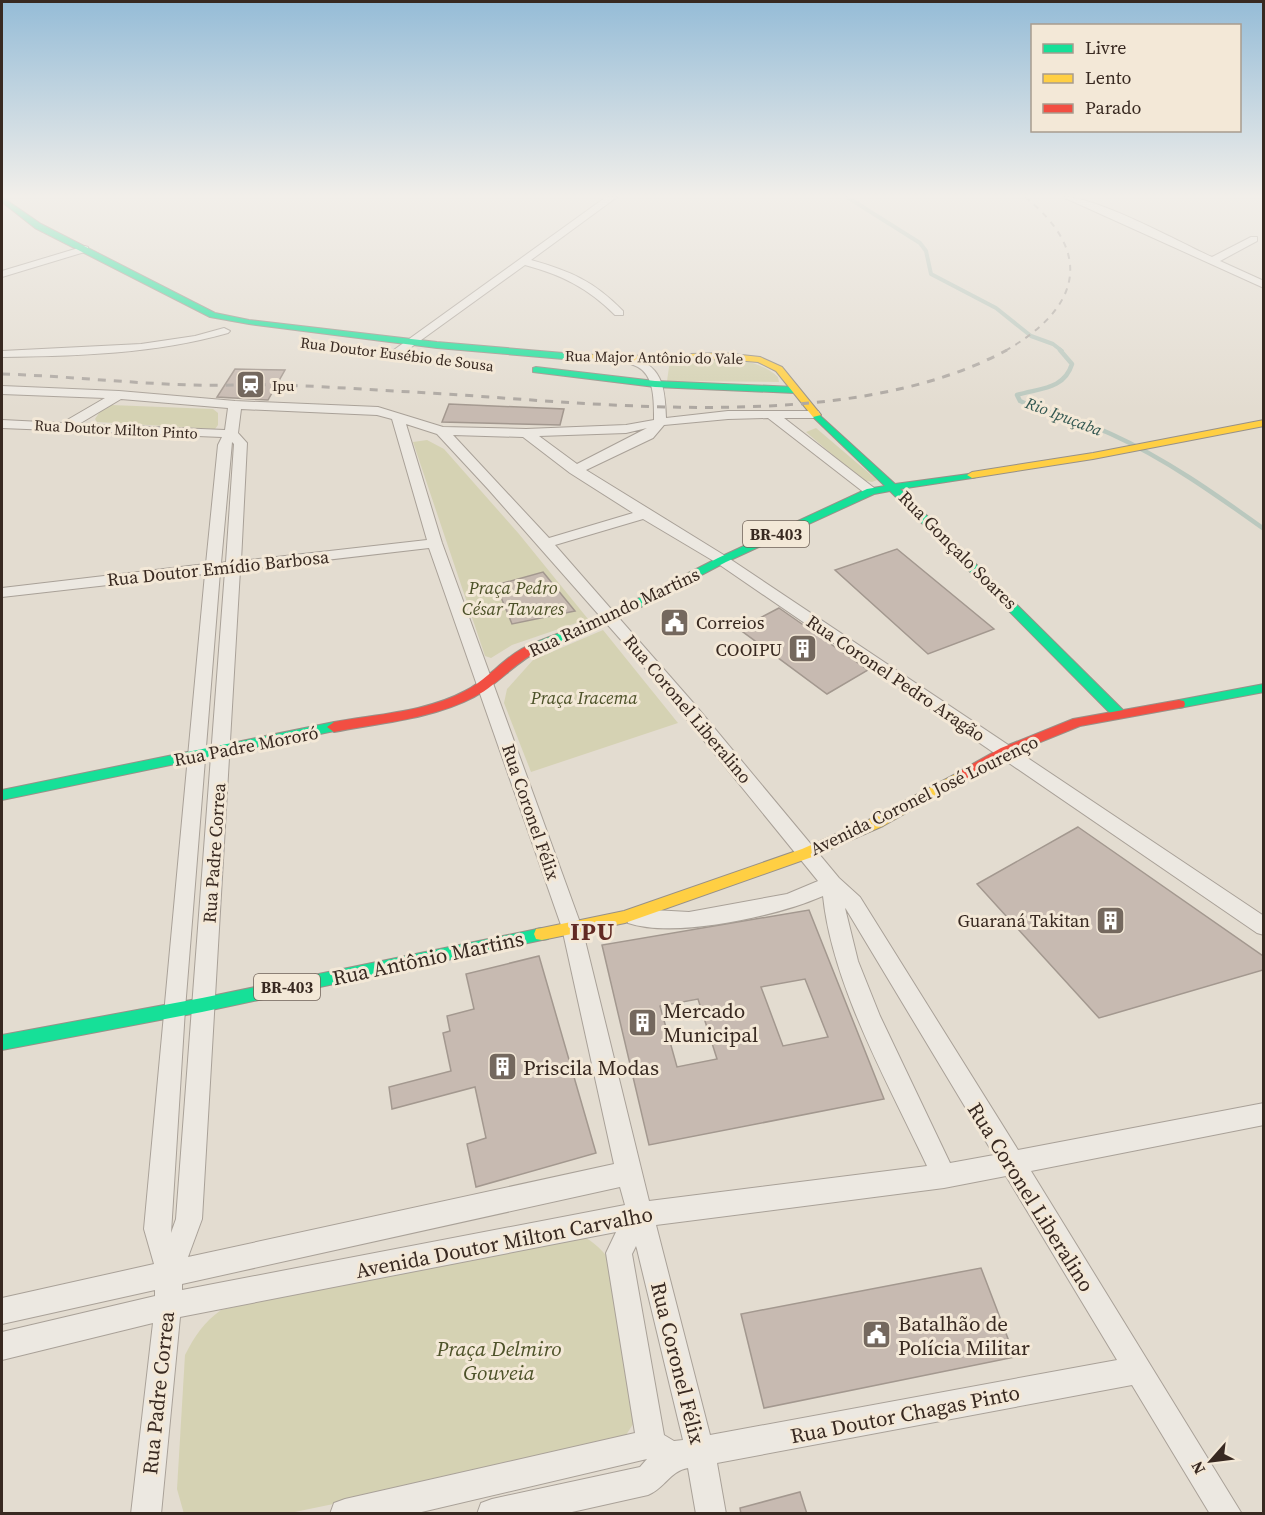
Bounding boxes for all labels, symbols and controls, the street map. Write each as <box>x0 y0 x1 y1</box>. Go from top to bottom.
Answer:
legend <box>1031 24 1241 132</box>
text: Livre <box>1085 35 1127 60</box>
text: Lento <box>1085 65 1132 90</box>
text: Parado <box>1085 95 1141 120</box>
street label: Rua Doutor Eusébio de Sousa <box>299 332 495 376</box>
street label: Rua Major Antônio do Vale <box>565 345 744 369</box>
station icon: Ipu <box>235 369 267 401</box>
place label: Ipu <box>272 375 295 396</box>
water label: Rio Ipuçaba <box>1022 391 1106 441</box>
street label: Rua Doutor Milton Pinto <box>34 414 198 444</box>
street label: Rua Gonçalo Soares <box>893 485 1023 615</box>
road number: BR-403 <box>743 521 809 547</box>
street label: Rua Doutor Emídio Barbosa <box>106 544 331 592</box>
street label: Rua Raimundo Martins <box>524 561 704 663</box>
park label: Praça Pedro César Tavares <box>462 575 565 621</box>
public building icon: Correios <box>659 606 691 638</box>
street label: Rua Coronel Pedro Aragão <box>802 609 991 747</box>
place label: Correios <box>696 610 765 635</box>
street label: Rua Coronel Liberalino <box>618 629 758 789</box>
building icon: COOIPU <box>787 633 819 665</box>
place label: COOIPU <box>715 637 782 662</box>
park label: Praça Iracema <box>529 685 638 710</box>
street label: Rua Padre Mororó <box>172 720 320 772</box>
street label: Avenida Coronel José Lourenço <box>806 729 1042 861</box>
street label: Rua Coronel Félix <box>496 741 566 884</box>
street label: Rua Padre Correa <box>197 781 231 924</box>
building icon: Guaraná Takitan <box>1095 904 1127 936</box>
place label: Guaraná Takitan <box>957 908 1090 933</box>
district label: IPU <box>570 915 616 948</box>
street label: Rua Antônio Martins <box>330 924 526 992</box>
road number: BR-403 <box>254 974 320 1000</box>
place label: Mercado Municipal <box>663 996 758 1049</box>
building icon: Mercado Municipal <box>626 1006 658 1038</box>
building icon: Priscila Modas <box>486 1051 518 1083</box>
place label: Priscila Modas <box>523 1053 659 1082</box>
street label: Rua Coronel Liberalino <box>961 1097 1101 1297</box>
street label: Avenida Doutor Milton Carvalho <box>353 1199 655 1285</box>
street label: Rua Coronel Félix <box>644 1279 712 1447</box>
place label: Batalhão de Polícia Militar <box>898 1309 1030 1362</box>
street label: Rua Padre Correa <box>135 1310 181 1476</box>
public building icon: Batalhão de Polícia Militar <box>861 1319 893 1351</box>
park label: Praça Delmiro Gouveia <box>435 1334 562 1387</box>
street label: Rua Doutor Chagas Pinto <box>788 1378 1022 1450</box>
north arrow <box>1181 1431 1241 1491</box>
text: N <box>1185 1457 1210 1478</box>

